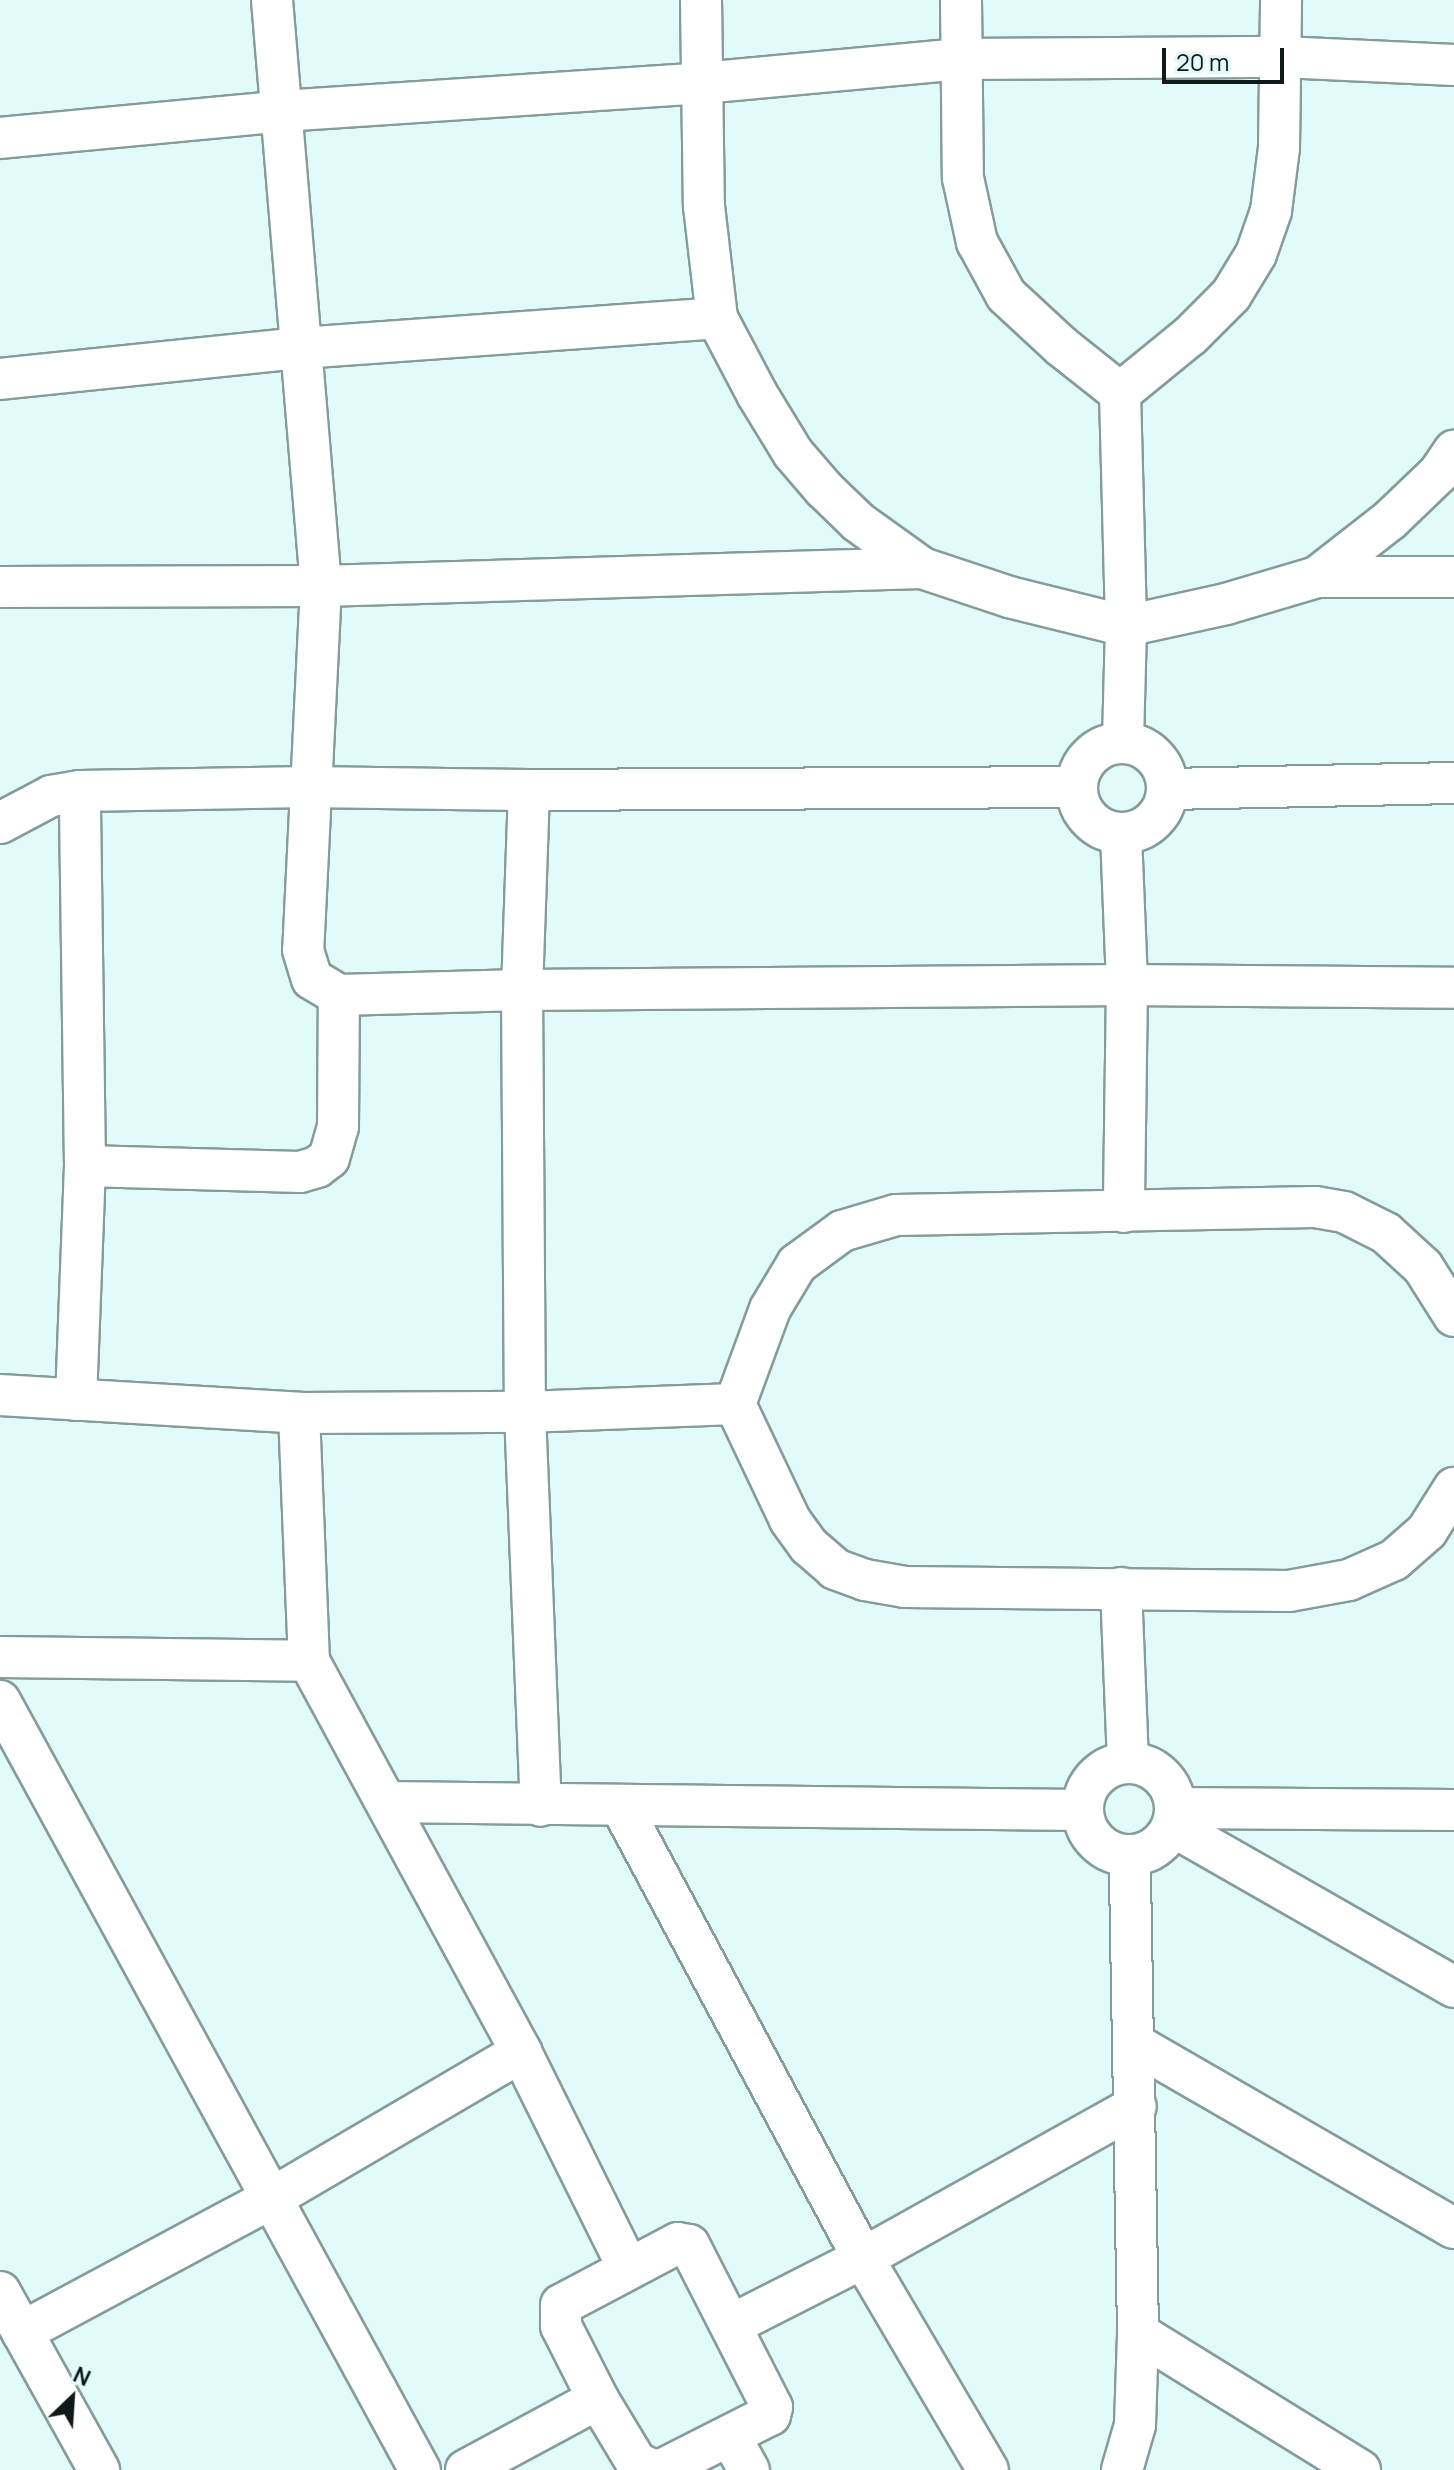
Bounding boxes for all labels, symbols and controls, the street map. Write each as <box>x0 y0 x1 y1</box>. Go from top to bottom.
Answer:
scale bar <box>1166 32 1288 82</box>
text: 20 m <box>1176 45 1229 78</box>
north arrow <box>32 2358 112 2438</box>
text: N <box>69 2359 96 2393</box>

